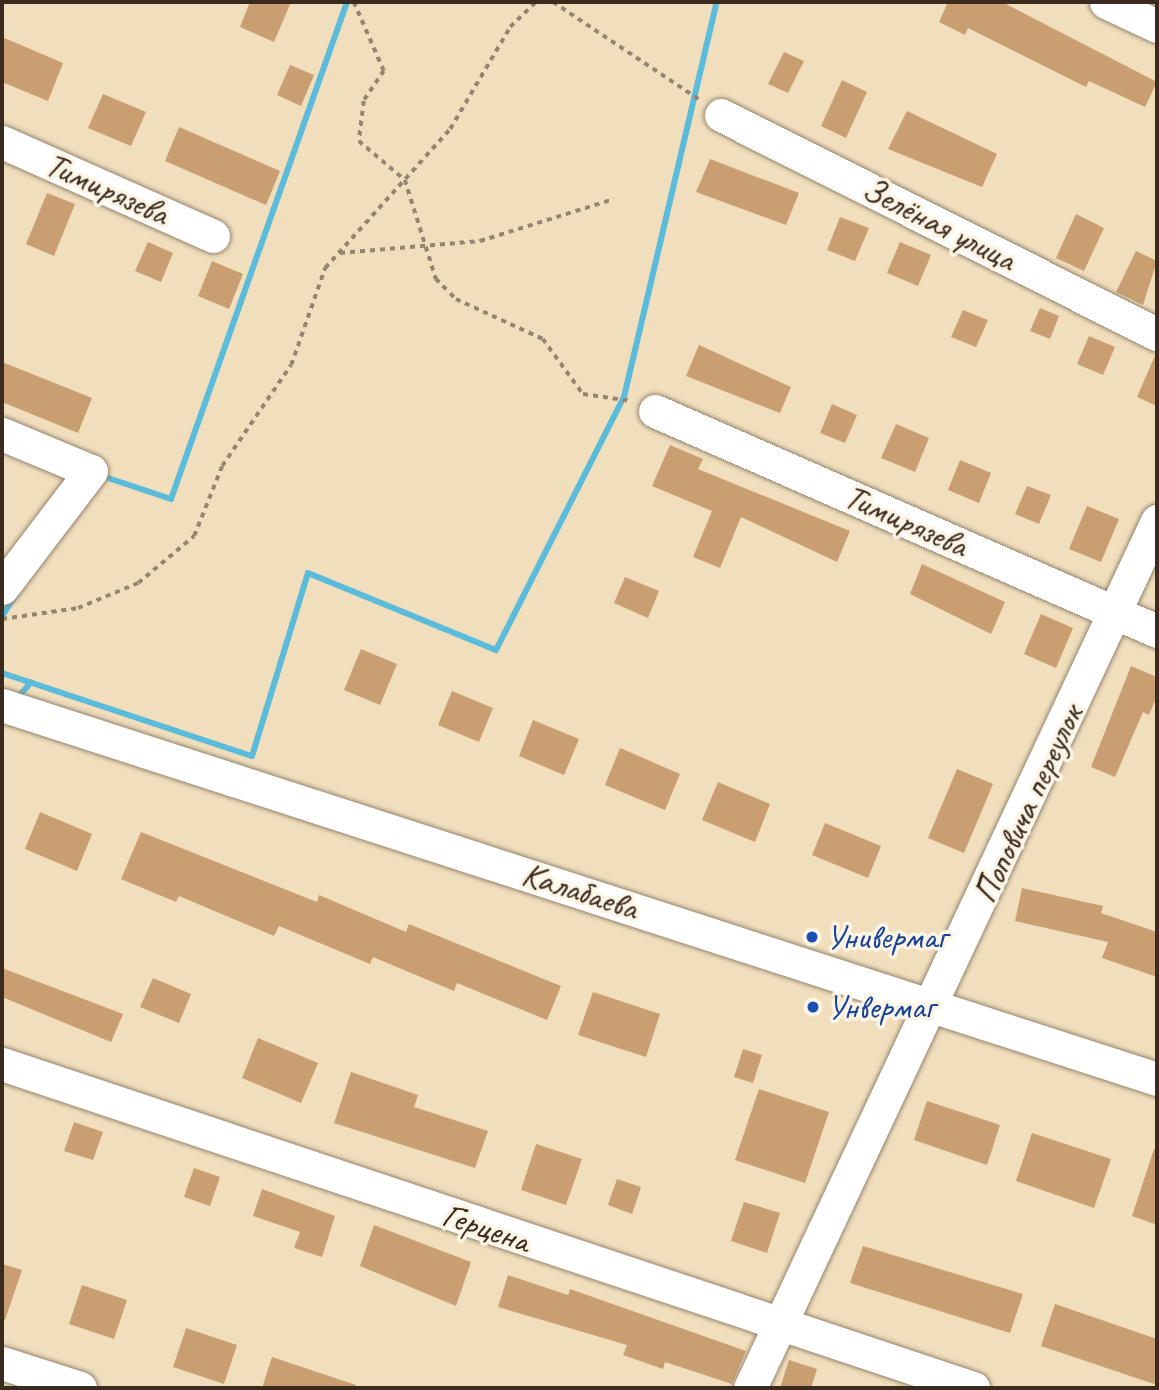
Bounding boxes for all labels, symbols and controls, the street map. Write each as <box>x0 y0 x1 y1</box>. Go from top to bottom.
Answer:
street label: Тимирязева <box>39 143 175 235</box>
street label: Зелёная улица <box>854 167 1024 281</box>
street label: Тимирязева <box>838 475 974 567</box>
street label: Поповича переулок <box>964 699 1092 909</box>
street label: Калабаева <box>517 853 643 929</box>
place label: Универмаг <box>826 916 947 958</box>
marker: Универмаг <box>804 929 820 945</box>
place label: Унвермаг <box>827 986 934 1028</box>
marker: Унвермаг <box>805 999 821 1015</box>
street label: Герцена <box>437 1194 535 1262</box>

